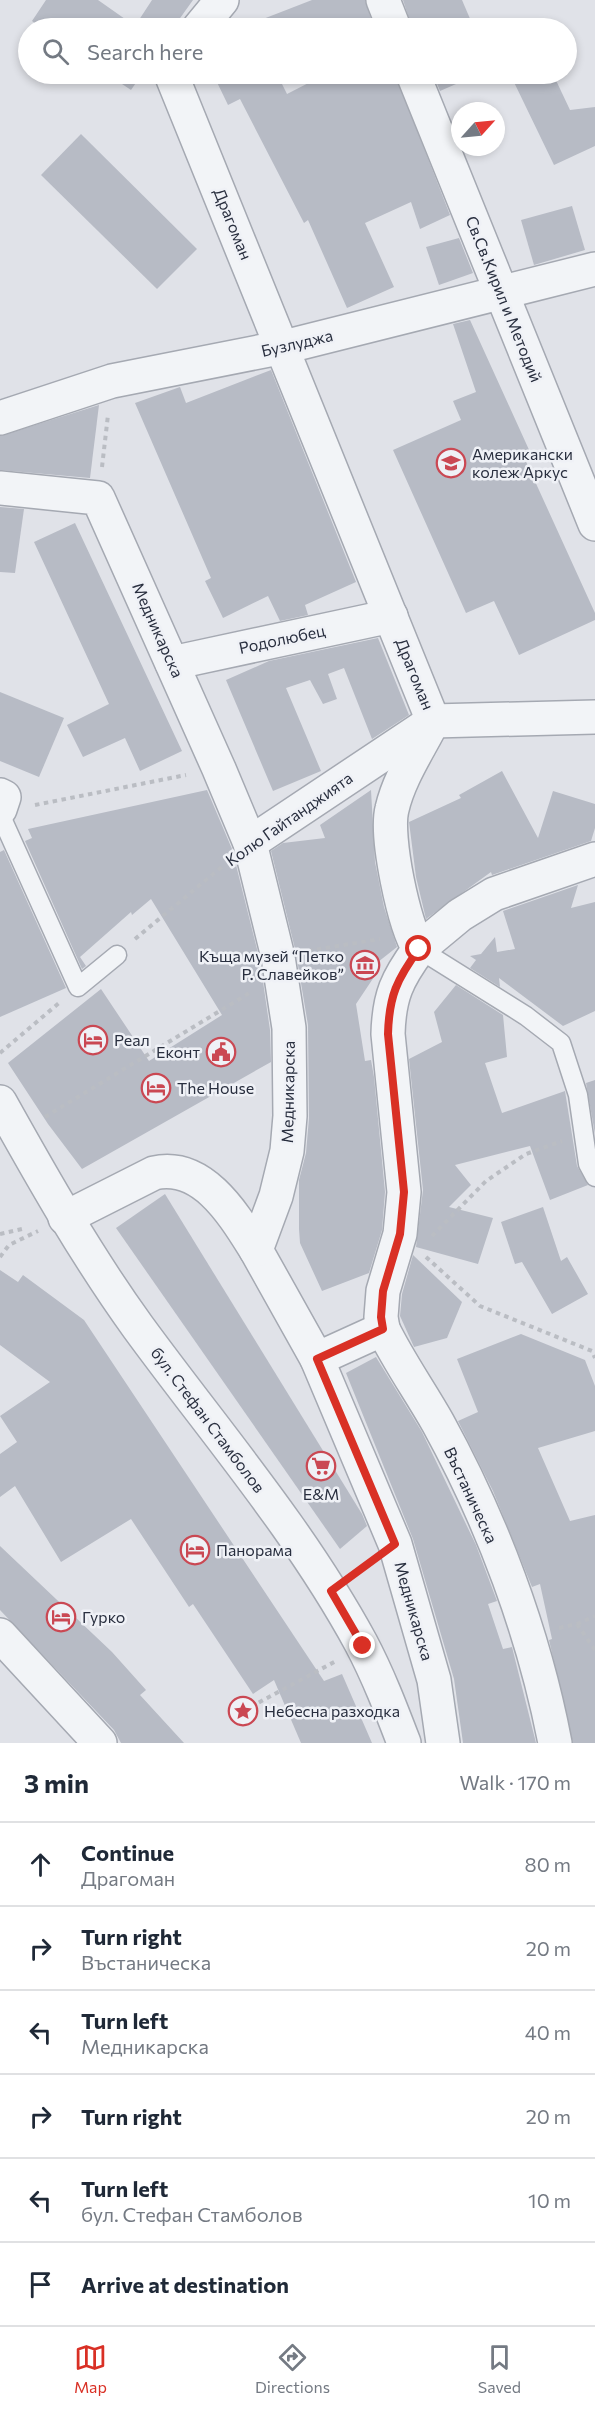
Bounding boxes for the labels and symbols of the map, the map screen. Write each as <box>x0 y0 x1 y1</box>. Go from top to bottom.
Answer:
north arrow <box>451 102 505 156</box>
street label: Драгоман <box>211 185 256 262</box>
street label: Св.Св.Кирил и Методий <box>462 213 546 385</box>
street label: Бузлуджа <box>259 325 335 360</box>
place label: Американски колеж Аркус <box>472 444 573 481</box>
school or university icon: Американски колеж Аркус <box>435 447 467 479</box>
street label: Медникарска <box>129 579 188 680</box>
street label: Родолюбец <box>237 620 327 657</box>
street label: Драгоман <box>393 635 438 712</box>
street label: Колю Гайтанджията <box>222 768 356 870</box>
route start <box>405 935 431 961</box>
place label: Къща музей “Петко Р. Славейков” <box>199 946 344 983</box>
museum icon: Къща музей “Петко Р. Славейков” <box>349 949 381 981</box>
hotel icon: Реал <box>77 1024 109 1056</box>
place label: Реал <box>114 1030 150 1049</box>
public building icon: Еконт <box>205 1036 237 1068</box>
street label: Медникарска <box>277 1041 298 1143</box>
place label: Еконт <box>156 1042 200 1061</box>
hotel icon: The House <box>140 1072 172 1104</box>
place label: The House <box>177 1078 254 1097</box>
street label: бул. Стефан Стамболов <box>147 1343 269 1496</box>
street label: Въстаническа <box>441 1444 502 1546</box>
supermarket icon: Е&М <box>305 1450 337 1482</box>
place label: Е&М <box>303 1484 339 1503</box>
hotel icon: Панорама <box>179 1534 211 1566</box>
place label: Панорама <box>216 1540 292 1559</box>
street label: Медникарска <box>391 1559 438 1663</box>
hotel icon: Гурко <box>45 1601 77 1633</box>
place label: Гурко <box>82 1607 125 1626</box>
route end <box>349 1632 375 1658</box>
place icon: Небесна разходка <box>227 1695 259 1727</box>
place label: Небесна разходка <box>264 1701 400 1720</box>

